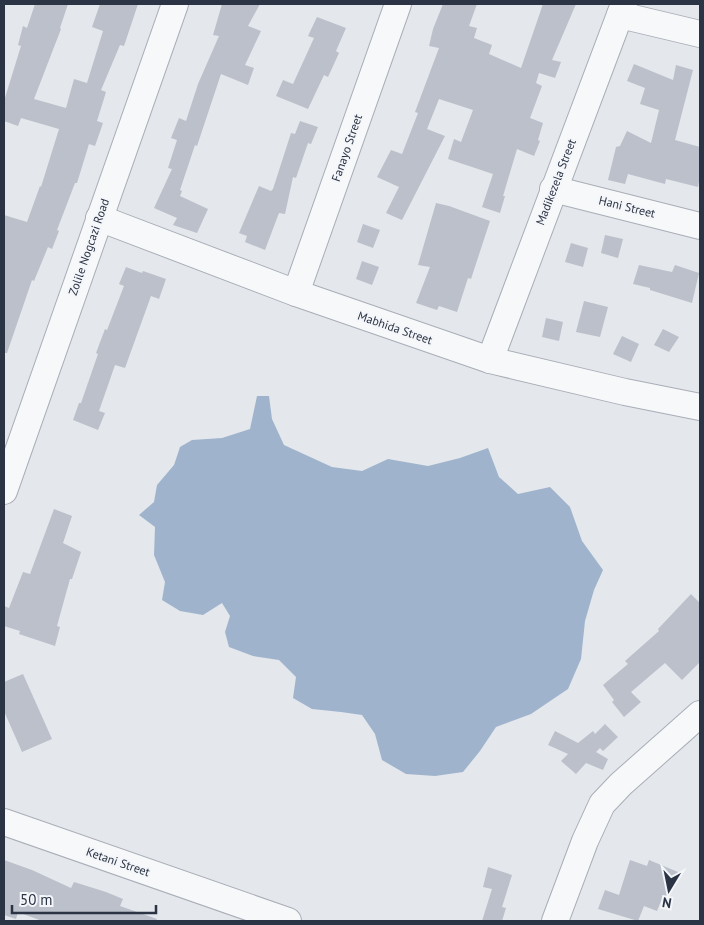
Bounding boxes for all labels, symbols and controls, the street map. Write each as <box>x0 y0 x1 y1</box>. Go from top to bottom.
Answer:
street label: Fanayo Street <box>328 112 365 184</box>
street label: Madikezela Street <box>532 137 579 227</box>
street label: Hani Street <box>597 192 657 221</box>
street label: Zolile Nogcazi Road <box>65 196 112 297</box>
street label: Mabhida Street <box>356 308 434 347</box>
street label: Ketani Street <box>84 844 152 879</box>
north arrow <box>644 865 694 915</box>
scale bar <box>12 882 156 914</box>
text: 50 m <box>20 890 53 909</box>
text: N <box>661 893 673 912</box>

